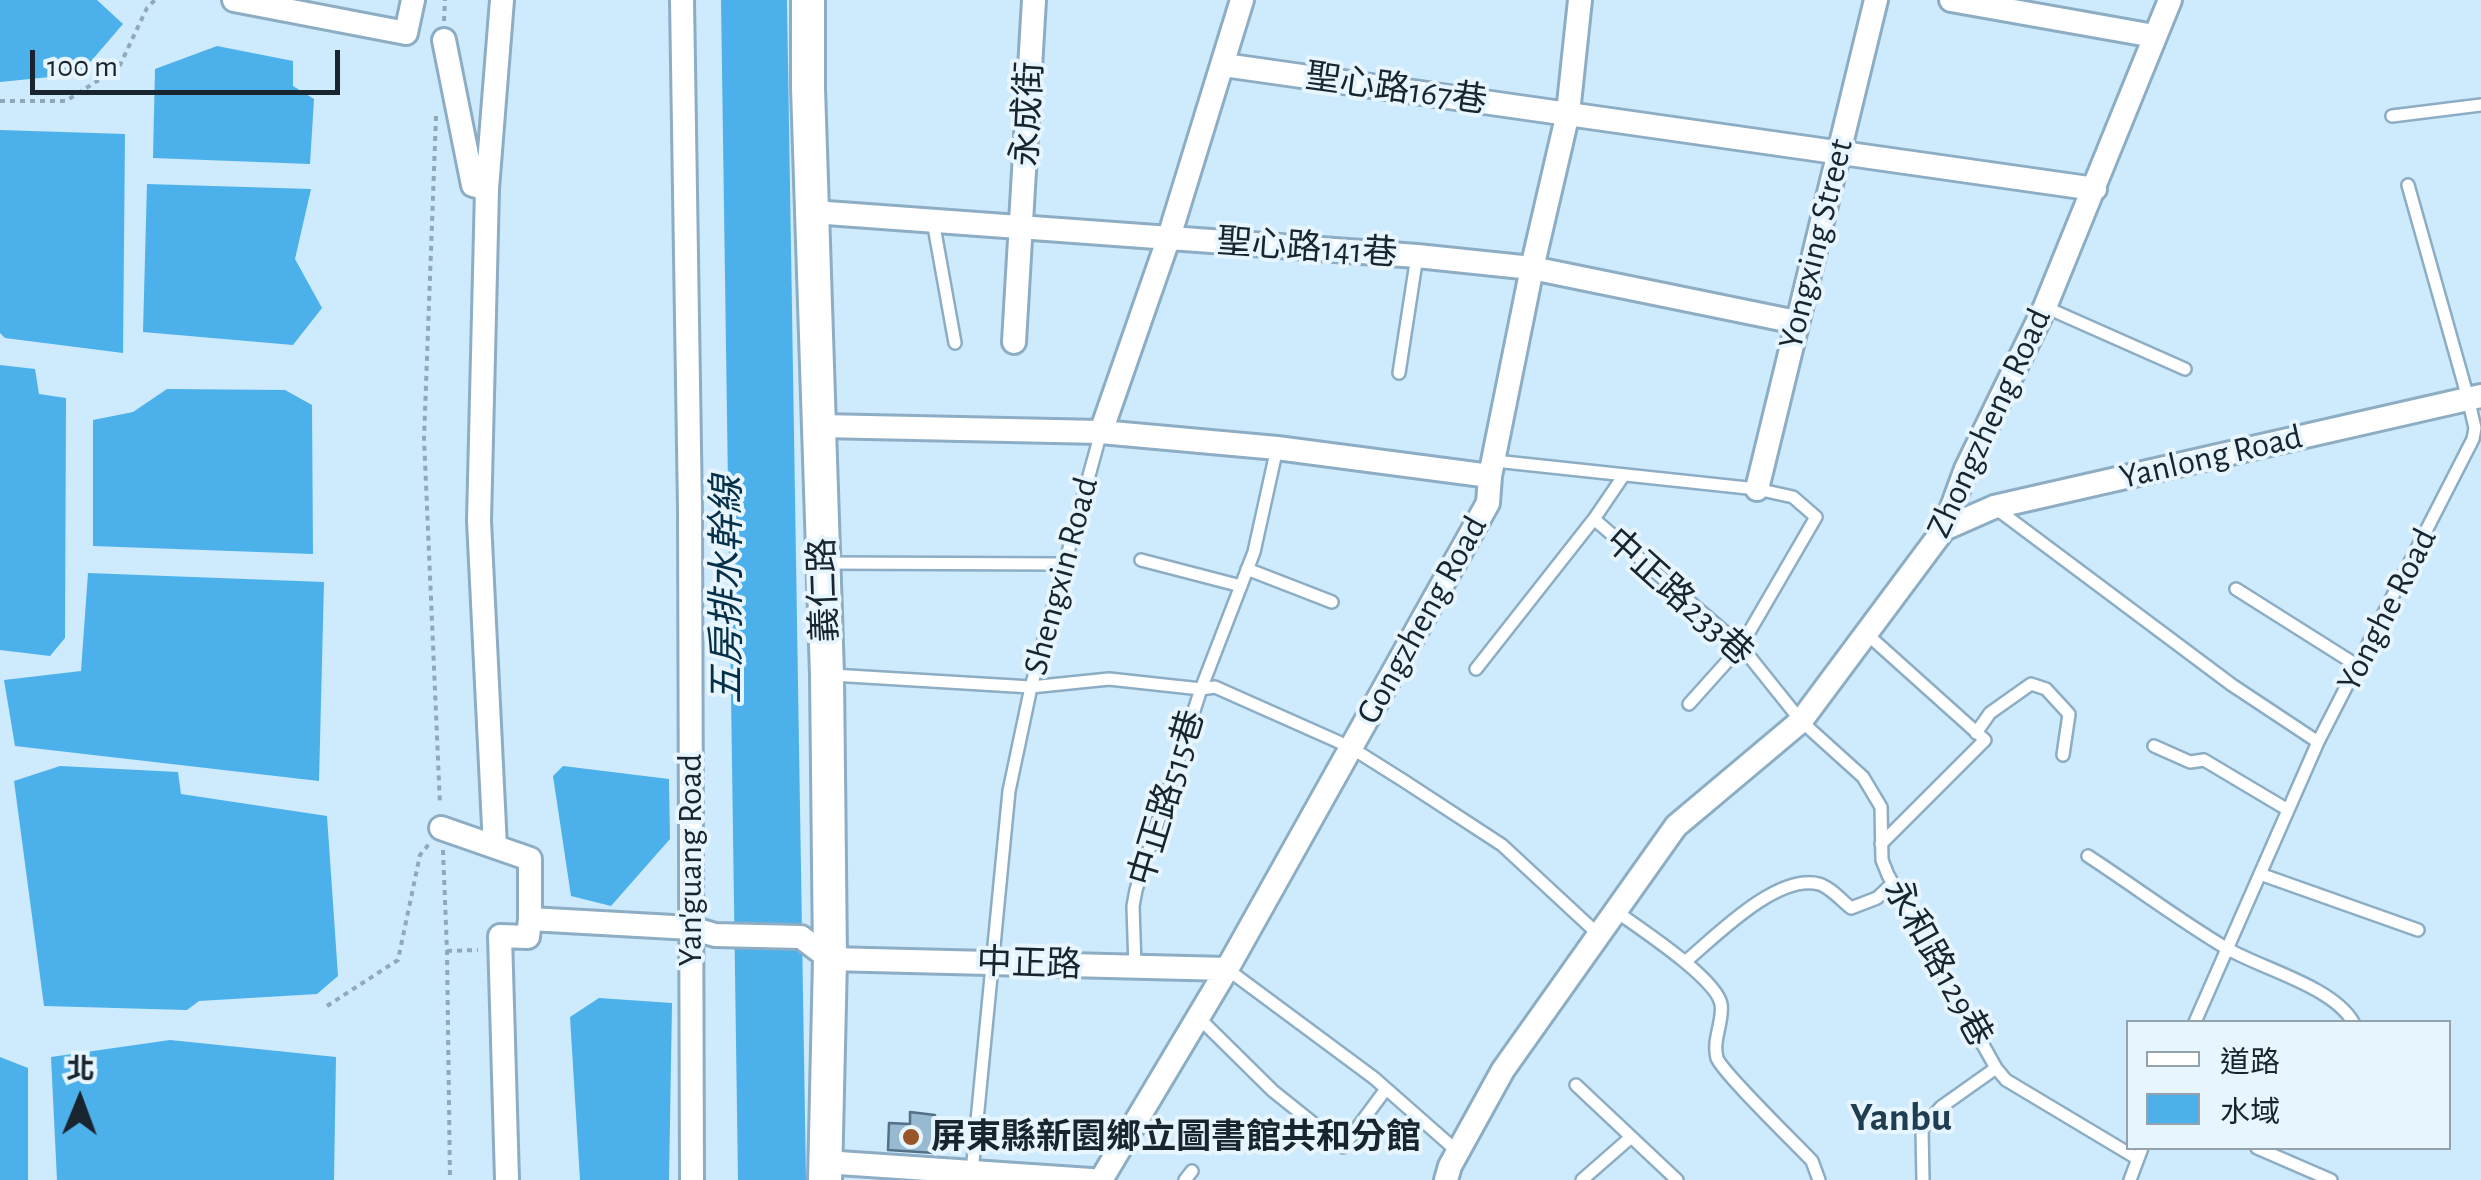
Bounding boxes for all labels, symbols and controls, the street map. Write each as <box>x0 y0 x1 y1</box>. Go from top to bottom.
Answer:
scale bar <box>35 30 345 92</box>
text: 100 m <box>47 52 118 82</box>
street label: 聖心路167巷 <box>1302 55 1490 123</box>
street label: 永成街 <box>1004 60 1052 168</box>
street label: Yongxing Street <box>1770 135 1862 353</box>
street label: 聖心路141巷 <box>1215 221 1399 275</box>
street label: Zhongzheng Road <box>1918 302 2060 544</box>
street label: Yanlong Road <box>2116 416 2306 498</box>
street label: Shengxin Road <box>1014 473 1108 679</box>
water label: 五房排水幹線 <box>705 476 751 704</box>
street label: Gongzheng Road <box>1348 509 1496 731</box>
street label: 中正路233巷 <box>1596 520 1762 674</box>
street label: Yonghe Road <box>2328 521 2446 699</box>
street label: 義仁路 <box>801 537 847 643</box>
street label: 中正路515巷 <box>1120 705 1214 891</box>
street label: Yan'guang Road <box>669 754 711 966</box>
street label: 永和路129巷 <box>1875 872 2001 1054</box>
street label: 中正路 <box>976 941 1082 987</box>
legend <box>2126 1020 2451 1150</box>
text: 道路 <box>2220 1048 2280 1078</box>
north arrow <box>30 1050 130 1150</box>
text: 北 <box>66 1056 95 1084</box>
district label: Yanbu <box>1850 1094 1952 1142</box>
text: 水域 <box>2220 1098 2280 1128</box>
place label: 屏東縣新園鄉立圖書館共和分館 <box>931 1116 1421 1158</box>
marker: 屏東縣新園鄉立圖書館共和分館 <box>900 1126 922 1148</box>

